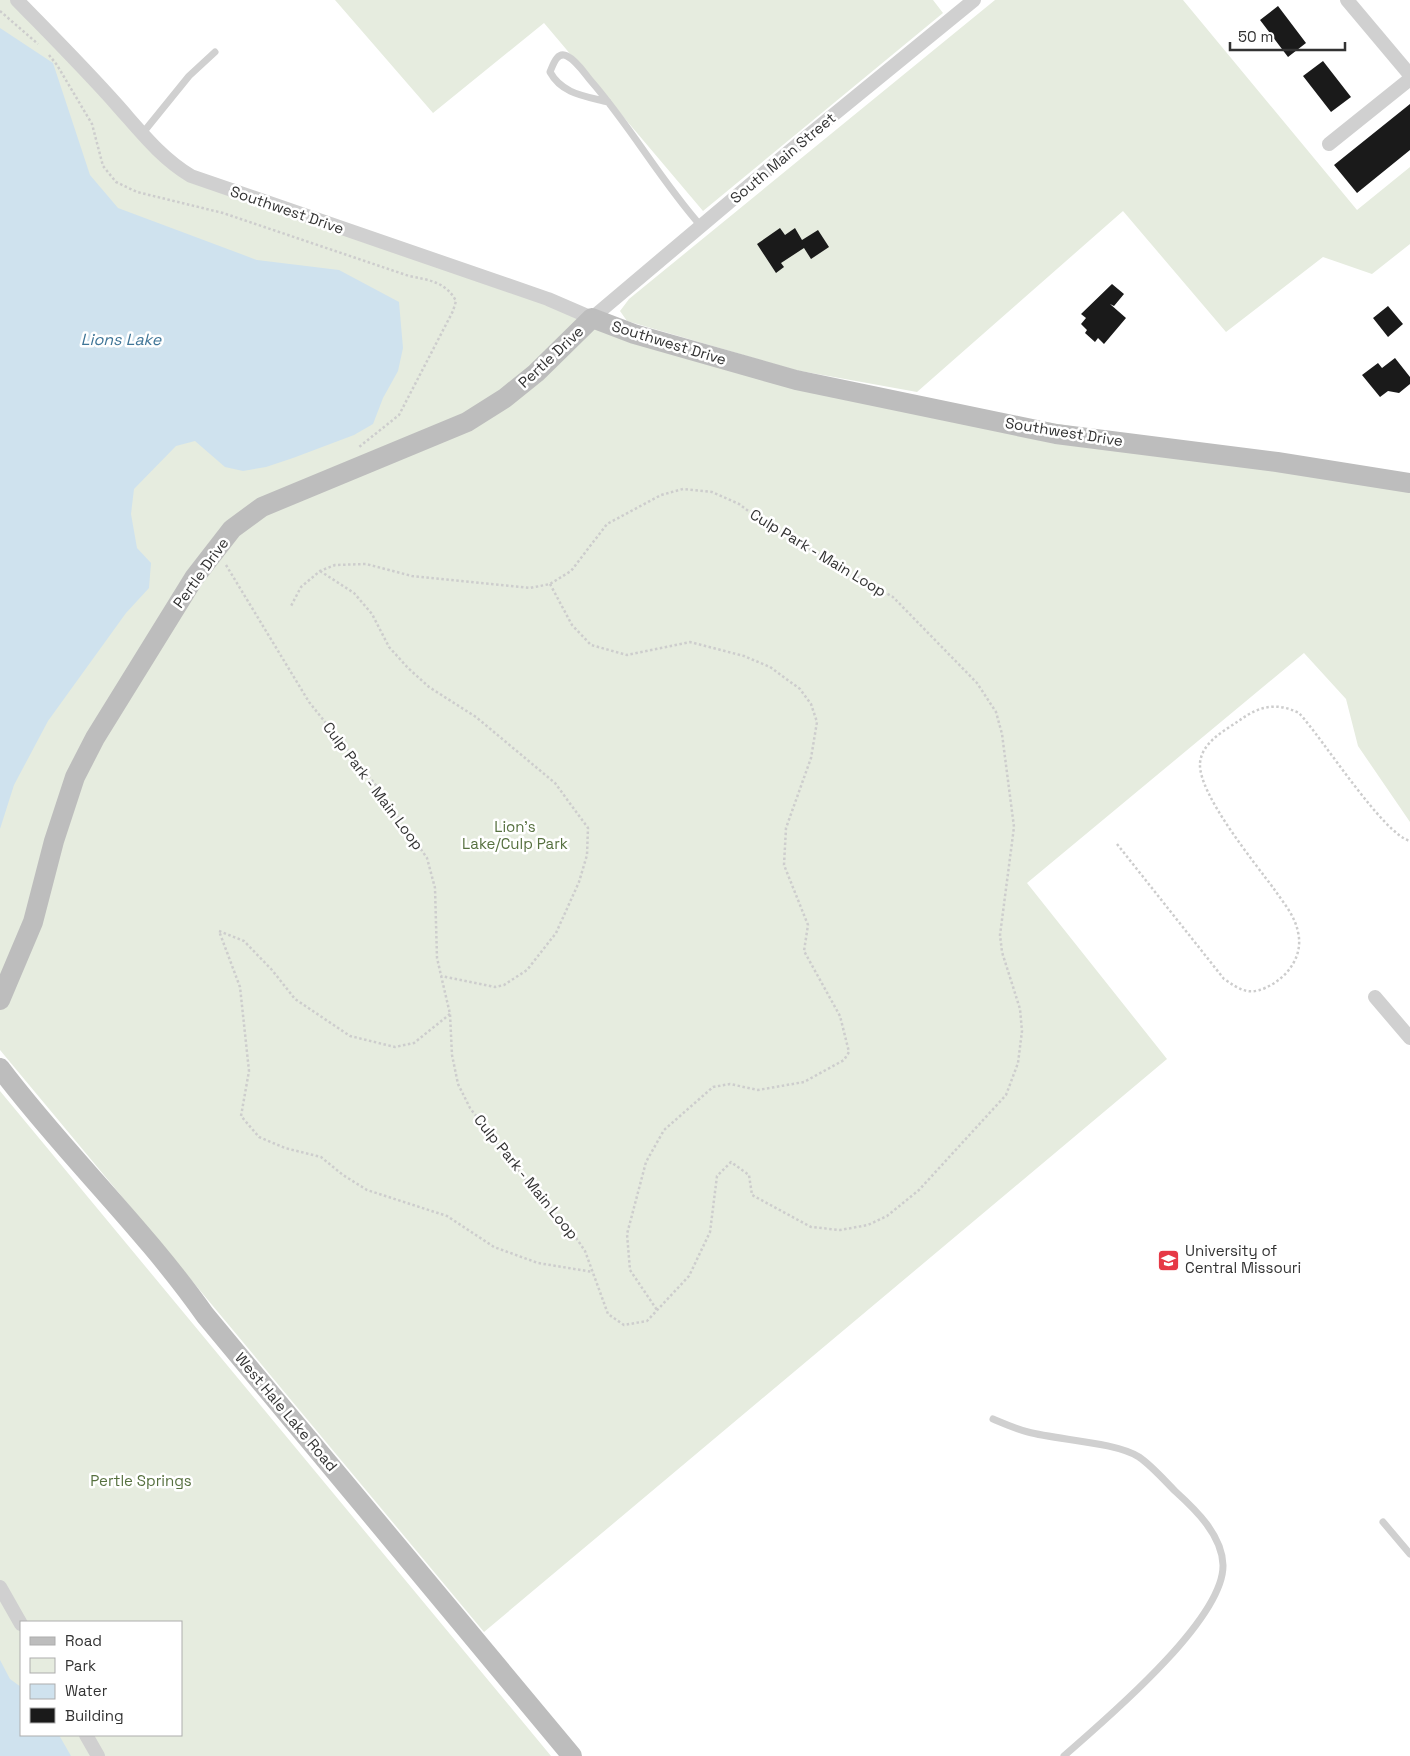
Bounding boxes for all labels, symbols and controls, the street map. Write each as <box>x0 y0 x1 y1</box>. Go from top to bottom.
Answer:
scale bar <box>1230 20 1345 52</box>
text: 50 m <box>1238 27 1273 46</box>
street label: South Main Street <box>726 108 839 207</box>
street label: Southwest Drive <box>228 181 347 238</box>
street label: Southwest Drive <box>610 316 729 369</box>
street label: Pertle Drive <box>514 321 587 392</box>
water label: Lions Lake <box>81 329 162 350</box>
street label: Southwest Drive <box>1004 413 1124 450</box>
street label: Culp Park - Main Loop <box>747 504 890 601</box>
street label: Pertle Drive <box>169 534 233 612</box>
street label: Culp Park - Main Loop <box>319 718 428 854</box>
park label: Lion's Lake/Culp Park <box>462 817 568 853</box>
street label: Culp Park - Main Loop <box>470 1110 583 1243</box>
place label: University of Central Missouri <box>1185 1241 1301 1277</box>
school or university icon: University of Central Missouri <box>1157 1248 1181 1272</box>
street label: West Hale Lake Road <box>231 1348 342 1475</box>
park label: Pertle Springs <box>90 1471 192 1490</box>
legend <box>20 1621 182 1736</box>
text: Road <box>65 1631 102 1650</box>
text: Park <box>65 1656 96 1675</box>
text: Water <box>65 1681 108 1700</box>
text: Building <box>65 1706 124 1725</box>

